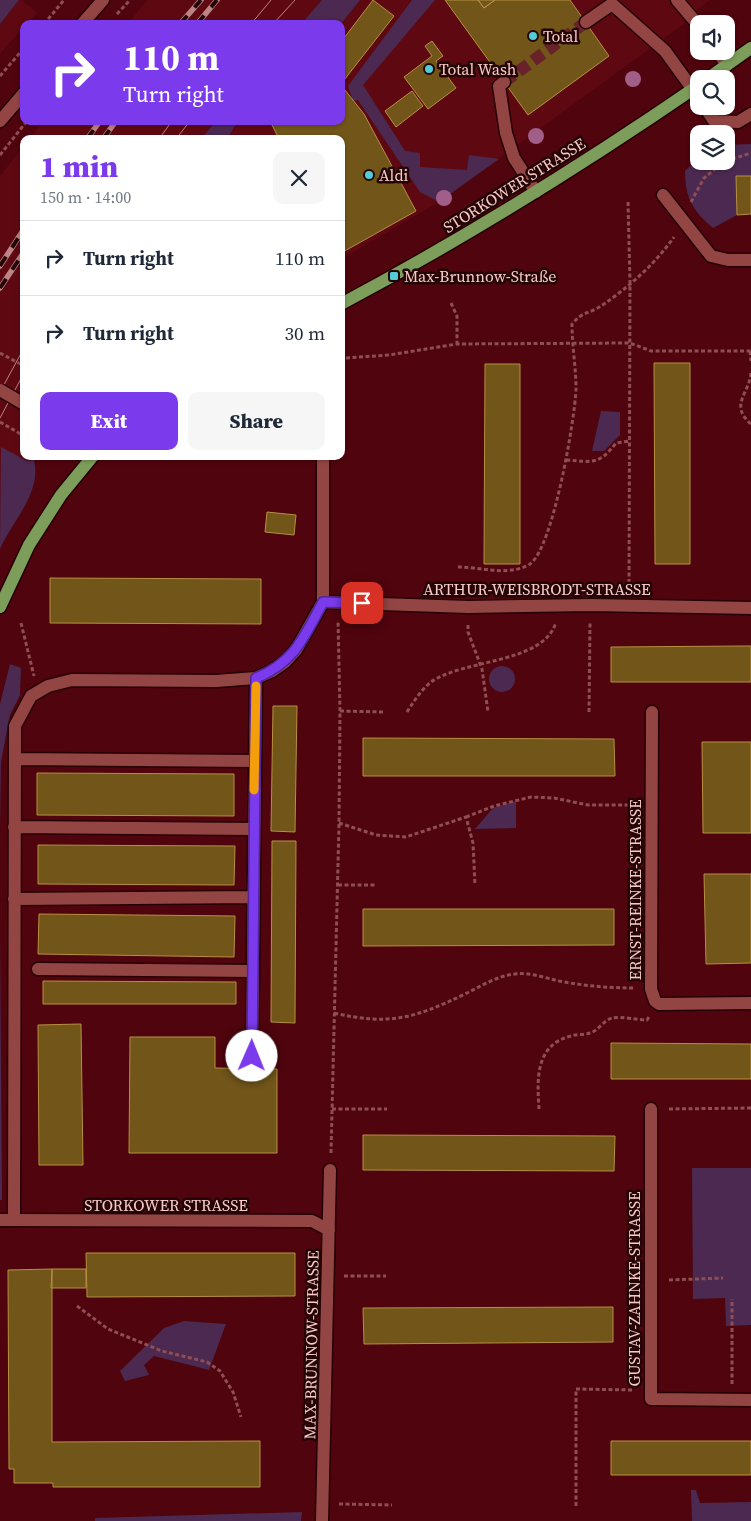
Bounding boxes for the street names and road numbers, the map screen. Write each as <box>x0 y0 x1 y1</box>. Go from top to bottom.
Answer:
street label: STORKOWER STRASSE <box>439 132 590 238</box>
street label: ARTHUR-WEISBRODT-STRASSE <box>423 578 651 600</box>
street label: ERNST-REINKE-STRASSE <box>624 799 646 981</box>
street label: GUSTAV-ZAHNKE-STRASSE <box>623 1191 645 1387</box>
street label: STORKOWER STRASSE <box>84 1194 248 1216</box>
street label: MAX-BRUNNOW-STRASSE <box>298 1250 324 1440</box>

